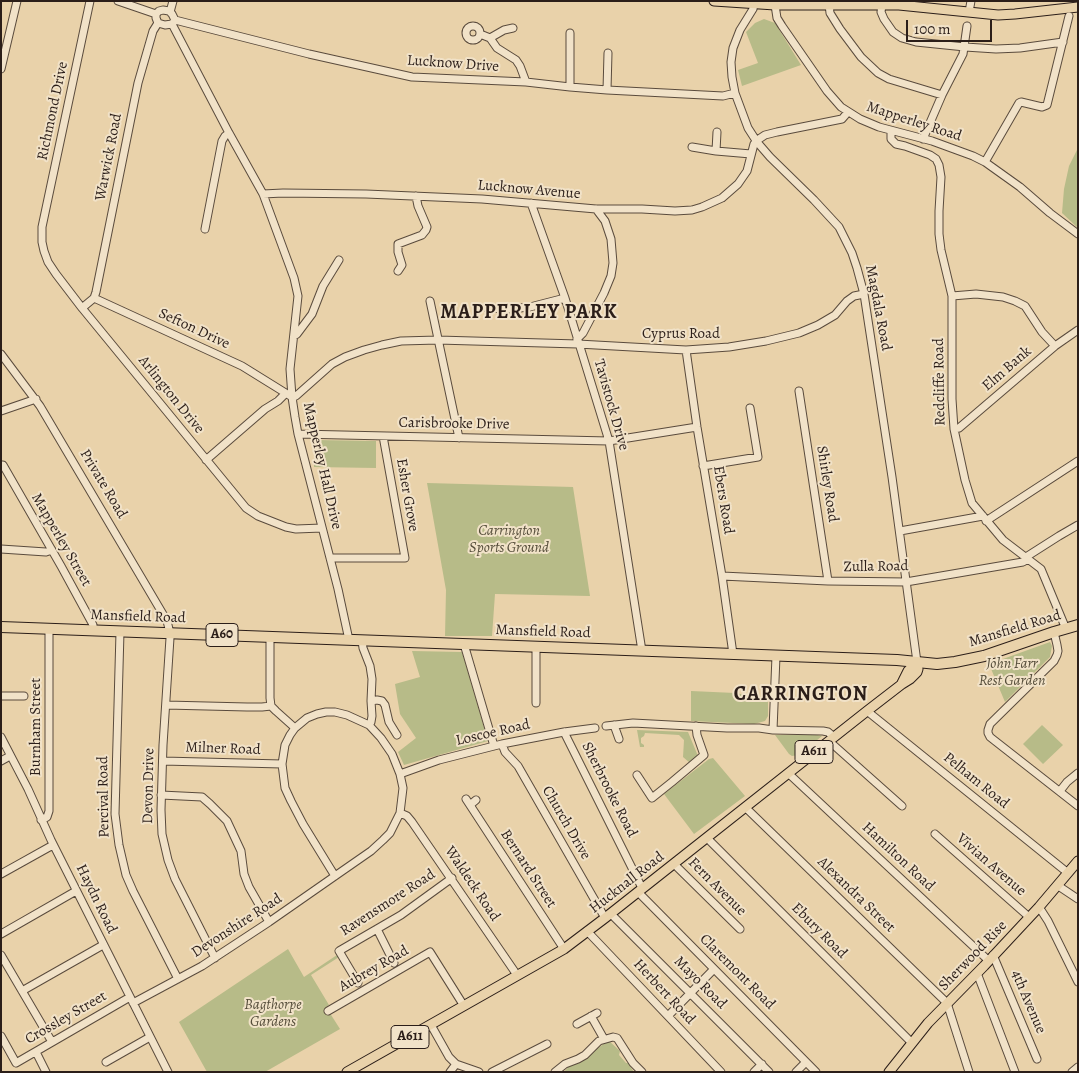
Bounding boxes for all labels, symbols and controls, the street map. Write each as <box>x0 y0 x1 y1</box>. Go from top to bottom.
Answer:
scale bar <box>909 10 995 42</box>
text: 100 m <box>914 19 951 39</box>
street label: Lucknow Drive <box>406 52 500 76</box>
street label: Richmond Drive <box>34 60 72 162</box>
street label: Mapperley Road <box>864 98 964 146</box>
street label: Warwick Road <box>92 112 126 202</box>
street label: Lucknow Avenue <box>477 177 581 203</box>
street label: Magdala Road <box>861 264 895 352</box>
district label: MAPPERLEY PARK <box>438 301 620 325</box>
street label: Sefton Drive <box>156 305 232 353</box>
street label: Cyprus Road <box>642 325 720 343</box>
street label: Redcliffe Road <box>930 338 950 426</box>
street label: Elm Bank <box>979 343 1035 395</box>
street label: Arlington Drive <box>134 352 208 438</box>
street label: Tavistock Drive <box>589 357 633 453</box>
street label: Mapperley Hall Drive <box>299 401 345 531</box>
street label: Carisbrooke Drive <box>398 414 510 434</box>
street label: Shirley Road <box>812 445 842 523</box>
street label: Private Road <box>75 446 131 522</box>
street label: Esher Grove <box>392 457 422 533</box>
street label: Ebers Road <box>709 464 737 536</box>
street label: Mapperley Street <box>27 490 95 590</box>
park label: Carrington Sports Ground <box>469 522 549 557</box>
street label: Zulla Road <box>843 557 909 577</box>
street label: Mansfield Road <box>90 606 186 628</box>
street label: Mansfield Road <box>967 606 1063 652</box>
street label: Mansfield Road <box>495 621 591 643</box>
road number: A60 <box>206 624 238 646</box>
park label: John Farr Rest Garden <box>979 655 1045 690</box>
street label: Burnham Street <box>27 678 45 776</box>
district label: CARRINGTON <box>732 683 870 707</box>
street label: Loscoe Road <box>454 716 532 750</box>
street label: Milner Road <box>185 739 261 759</box>
street label: Sherbrooke Road <box>577 739 641 841</box>
road number: A611 <box>795 740 833 764</box>
street label: Devon Drive <box>139 748 159 824</box>
street label: Pelham Road <box>939 749 1013 813</box>
street label: Percival Road <box>94 756 114 838</box>
street label: Church Drive <box>538 783 594 863</box>
street label: Hamilton Road <box>858 819 938 895</box>
street label: Bernard Street <box>496 826 560 912</box>
street label: Vivian Avenue <box>952 830 1030 900</box>
street label: Waldeck Road <box>440 843 504 925</box>
street label: Hucknall Road <box>586 848 668 918</box>
street label: Alexandra Street <box>813 853 899 937</box>
street label: Fern Avenue <box>684 854 750 920</box>
street label: Haydn Road <box>72 862 120 936</box>
street label: Ravensmore Road <box>337 866 439 940</box>
street label: Devonshire Road <box>188 890 286 962</box>
street label: Ebury Road <box>787 899 851 963</box>
street label: Sherwood Rise <box>935 917 1011 995</box>
street label: Claremont Road <box>695 930 779 1014</box>
street label: Aubrey Road <box>336 942 412 996</box>
street label: Mayo Road <box>670 953 730 1013</box>
street label: Herbert Road <box>629 956 699 1028</box>
street label: 4th Avenue <box>1007 967 1049 1037</box>
street label: Crossley Street <box>22 987 110 1049</box>
park label: Bagthorpe Gardens <box>244 996 302 1031</box>
road number: A611 <box>391 1026 429 1048</box>

